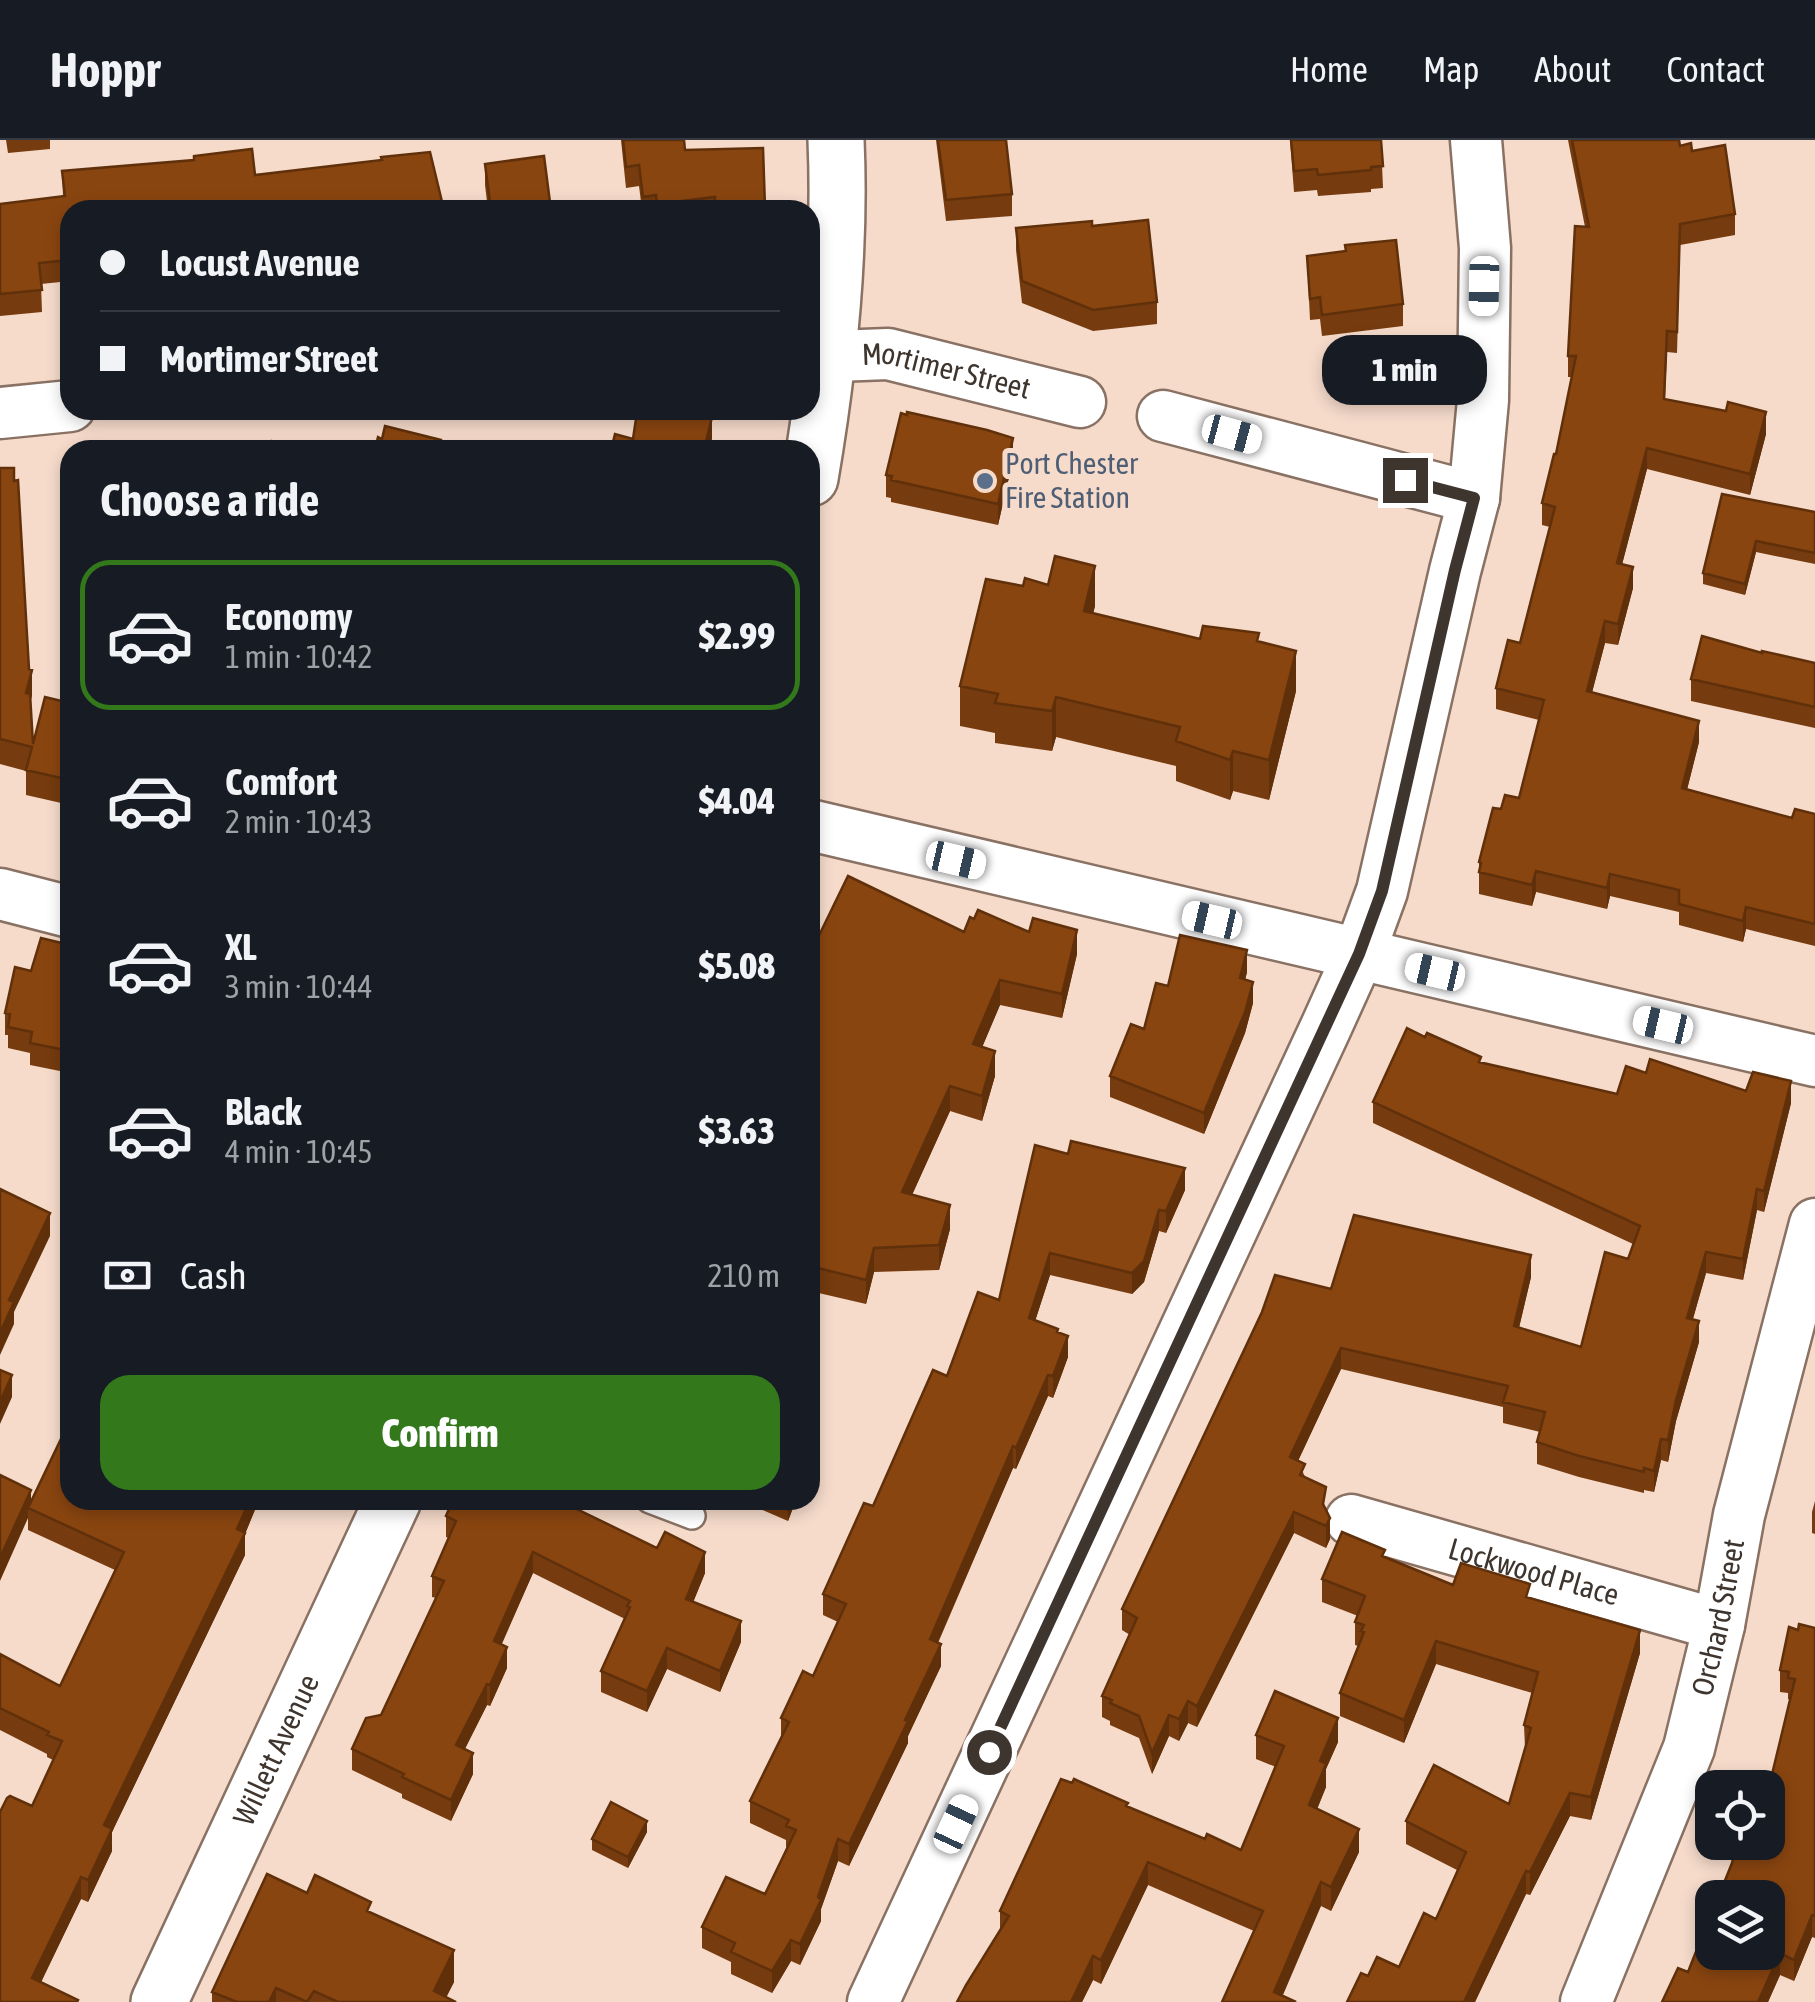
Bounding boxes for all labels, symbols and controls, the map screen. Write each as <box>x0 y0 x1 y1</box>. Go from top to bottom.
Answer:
text: Hoppr <box>50 42 160 97</box>
text: Home <box>1290 49 1368 89</box>
text: Map <box>1423 49 1479 89</box>
text: About <box>1534 49 1611 89</box>
text: Contact <box>1666 49 1765 89</box>
text: Locust Avenue <box>160 241 360 284</box>
car <box>1468 256 1500 316</box>
street label: Mortimer Street <box>861 335 1034 405</box>
callout: 1 min <box>1322 335 1488 405</box>
text: Mortimer Street <box>160 337 378 380</box>
text: 1 min <box>1372 351 1437 388</box>
car <box>1199 412 1265 456</box>
place label: Port Chester Fire Station <box>1005 446 1139 514</box>
route end <box>1383 458 1428 503</box>
marker: Port Chester Fire Station <box>974 470 996 492</box>
text: Choose a ride <box>100 474 319 526</box>
icon: car <box>105 590 195 680</box>
text: Economy <box>225 595 352 638</box>
text: $2.99 <box>699 614 775 657</box>
text: 1 min · 10:42 <box>225 638 372 675</box>
icon: car <box>105 755 195 845</box>
text: Comfort <box>225 760 337 803</box>
text: $4.04 <box>699 779 775 822</box>
text: 2 min · 10:43 <box>225 803 372 840</box>
car <box>923 839 989 881</box>
car <box>1179 899 1245 941</box>
icon: car <box>105 920 195 1010</box>
text: XL <box>225 925 257 968</box>
text: $5.08 <box>699 944 775 987</box>
car <box>1402 951 1468 993</box>
text: 3 min · 10:44 <box>225 968 372 1005</box>
car <box>1630 1004 1696 1046</box>
icon: car <box>105 1085 195 1175</box>
text: Black <box>225 1090 302 1133</box>
text: $3.63 <box>699 1109 775 1152</box>
text: 4 min · 10:45 <box>225 1133 372 1170</box>
icon: cash <box>100 1248 155 1303</box>
text: Cash <box>180 1254 247 1297</box>
text: 210 m <box>707 1257 780 1294</box>
button: Confirm <box>100 1375 780 1490</box>
street label: Lockwood Place <box>1445 1531 1623 1612</box>
street label: Orchard Street <box>1684 1536 1750 1699</box>
street label: Willett Avenue <box>226 1669 325 1830</box>
route start <box>967 1730 1012 1775</box>
map controls <box>1695 1770 1785 1970</box>
button: locate <box>1695 1770 1785 1860</box>
car <box>930 1790 982 1858</box>
button: layers <box>1695 1880 1785 1970</box>

